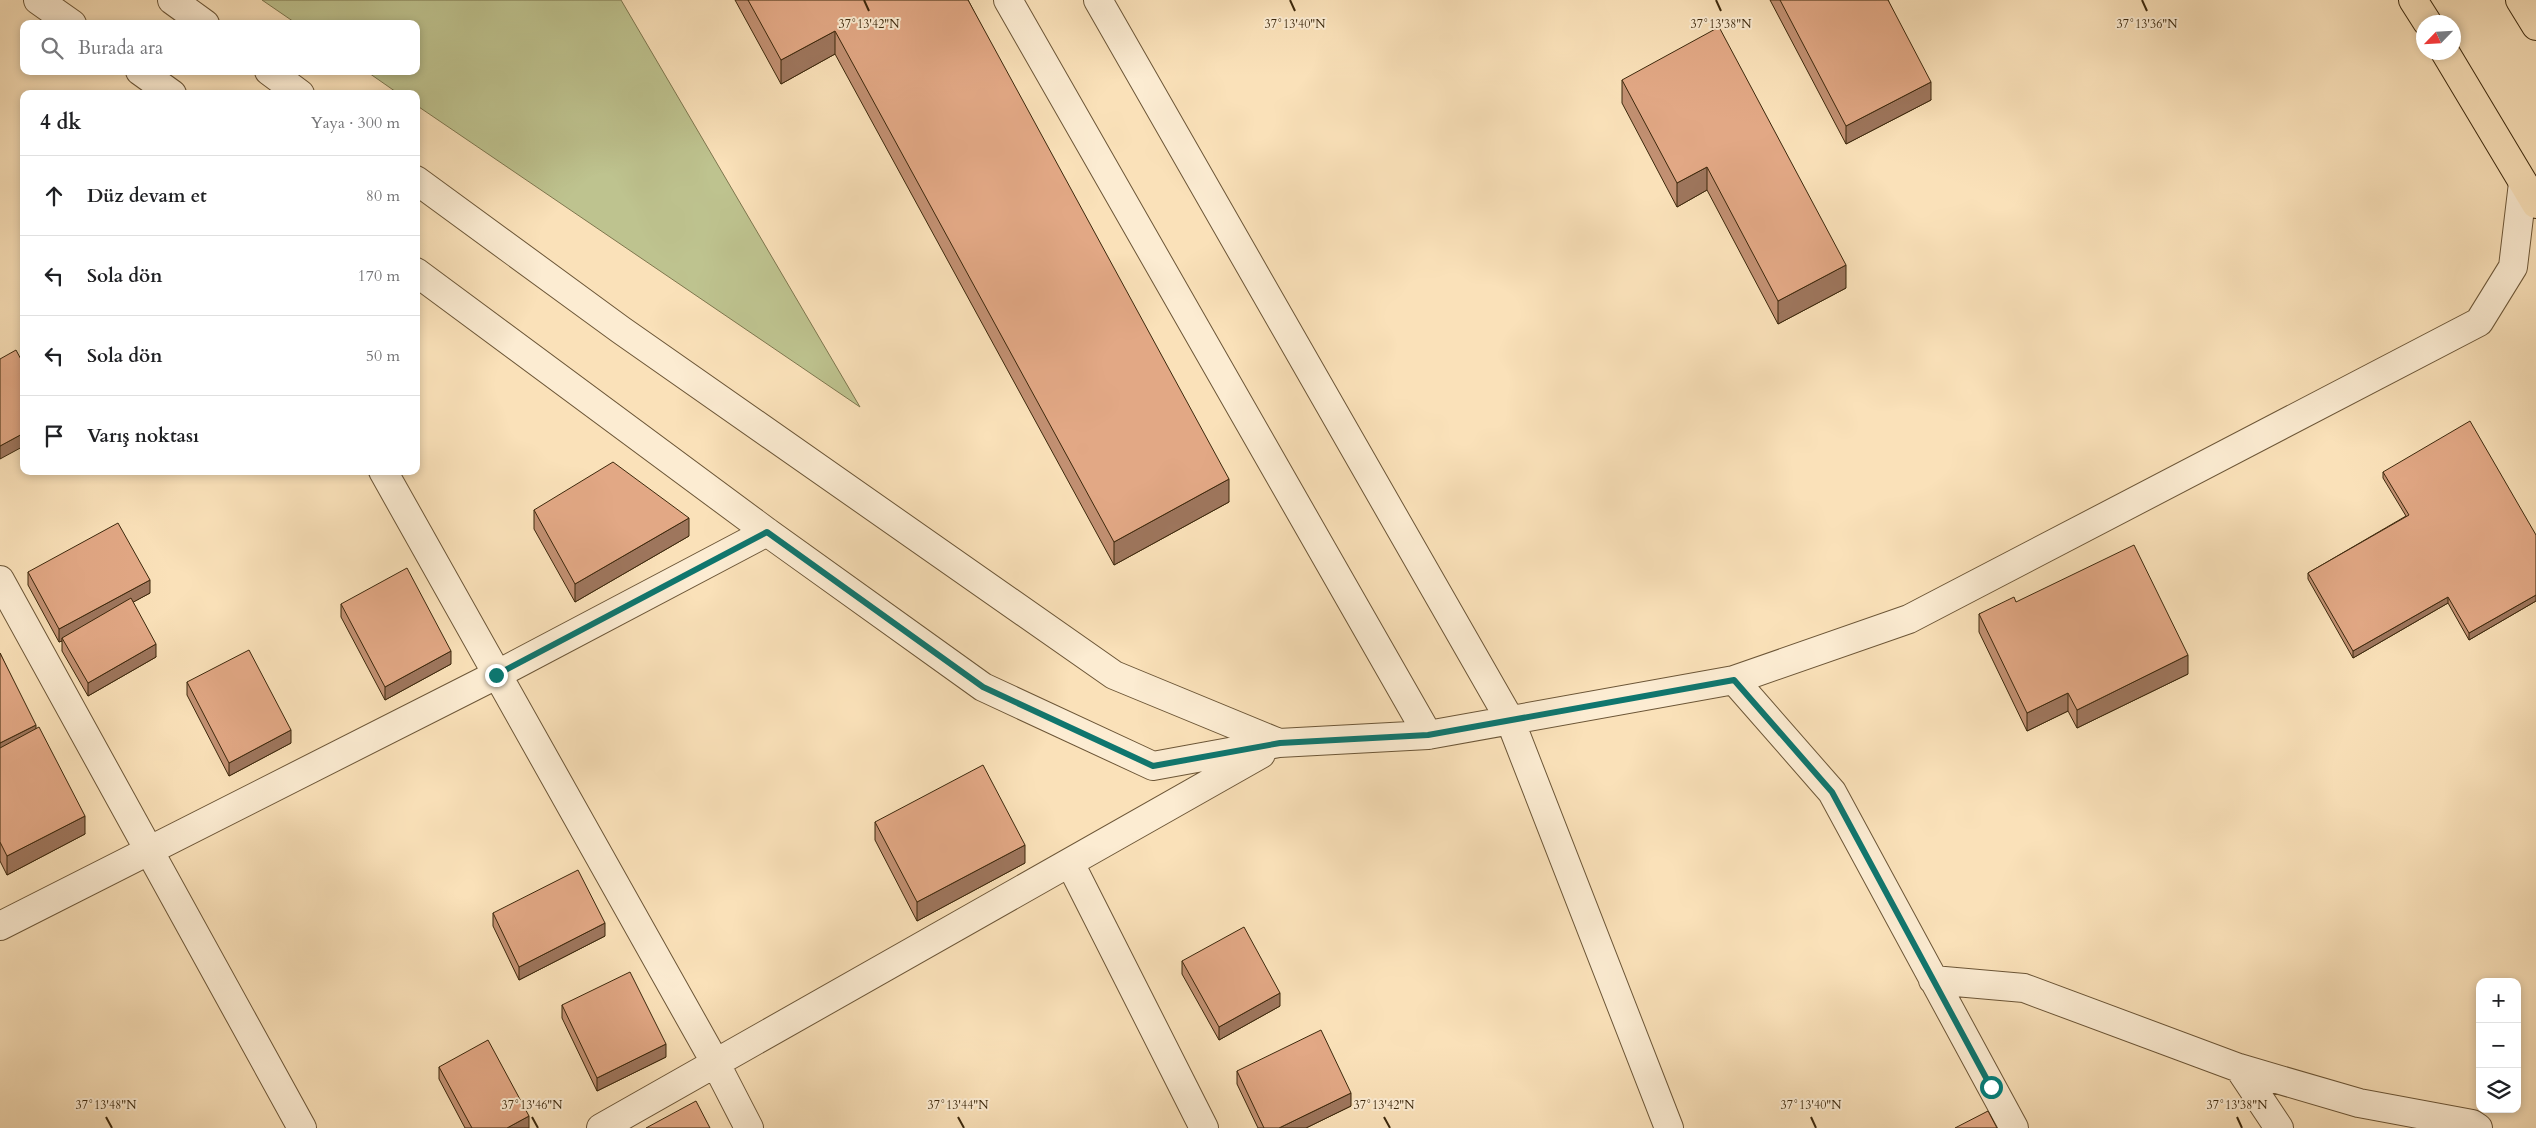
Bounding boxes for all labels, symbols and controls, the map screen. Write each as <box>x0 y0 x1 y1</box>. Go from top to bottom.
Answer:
north arrow <box>2416 15 2461 60</box>
text: 37°13'42"N <box>839 16 900 32</box>
text: 37°13'40"N <box>1265 16 1326 32</box>
text: 37°13'38"N <box>1691 16 1752 32</box>
text: 37°13'36"N <box>2117 16 2178 32</box>
search box <box>20 20 420 75</box>
icon: search <box>38 34 66 62</box>
text: Burada ara <box>78 35 163 61</box>
text: 4 dk <box>40 108 81 137</box>
text: Yaya · 300 m <box>311 112 400 134</box>
icon: ahead <box>40 182 68 210</box>
text: Düz devam et <box>87 183 207 209</box>
text: 80 m <box>366 185 400 207</box>
icon: left <box>40 262 68 290</box>
text: Sola dön <box>87 263 162 289</box>
text: 170 m <box>358 265 400 287</box>
icon: left <box>40 342 68 370</box>
text: Sola dön <box>87 343 162 369</box>
text: 50 m <box>366 345 400 367</box>
icon: arrive <box>40 422 68 450</box>
text: Varış noktası <box>87 423 199 449</box>
route end <box>485 664 508 687</box>
map controls <box>2476 978 2521 1113</box>
button: + <box>2476 978 2521 1023</box>
button: − <box>2476 1023 2521 1068</box>
button: layers <box>2476 1068 2521 1113</box>
route start <box>1980 1076 2003 1099</box>
text: 37°13'48"N <box>76 1097 137 1113</box>
text: 37°13'46"N <box>502 1097 563 1113</box>
text: 37°13'44"N <box>928 1097 989 1113</box>
text: 37°13'42"N <box>1354 1097 1415 1113</box>
text: 37°13'40"N <box>1781 1097 1842 1113</box>
text: 37°13'38"N <box>2207 1097 2268 1113</box>

